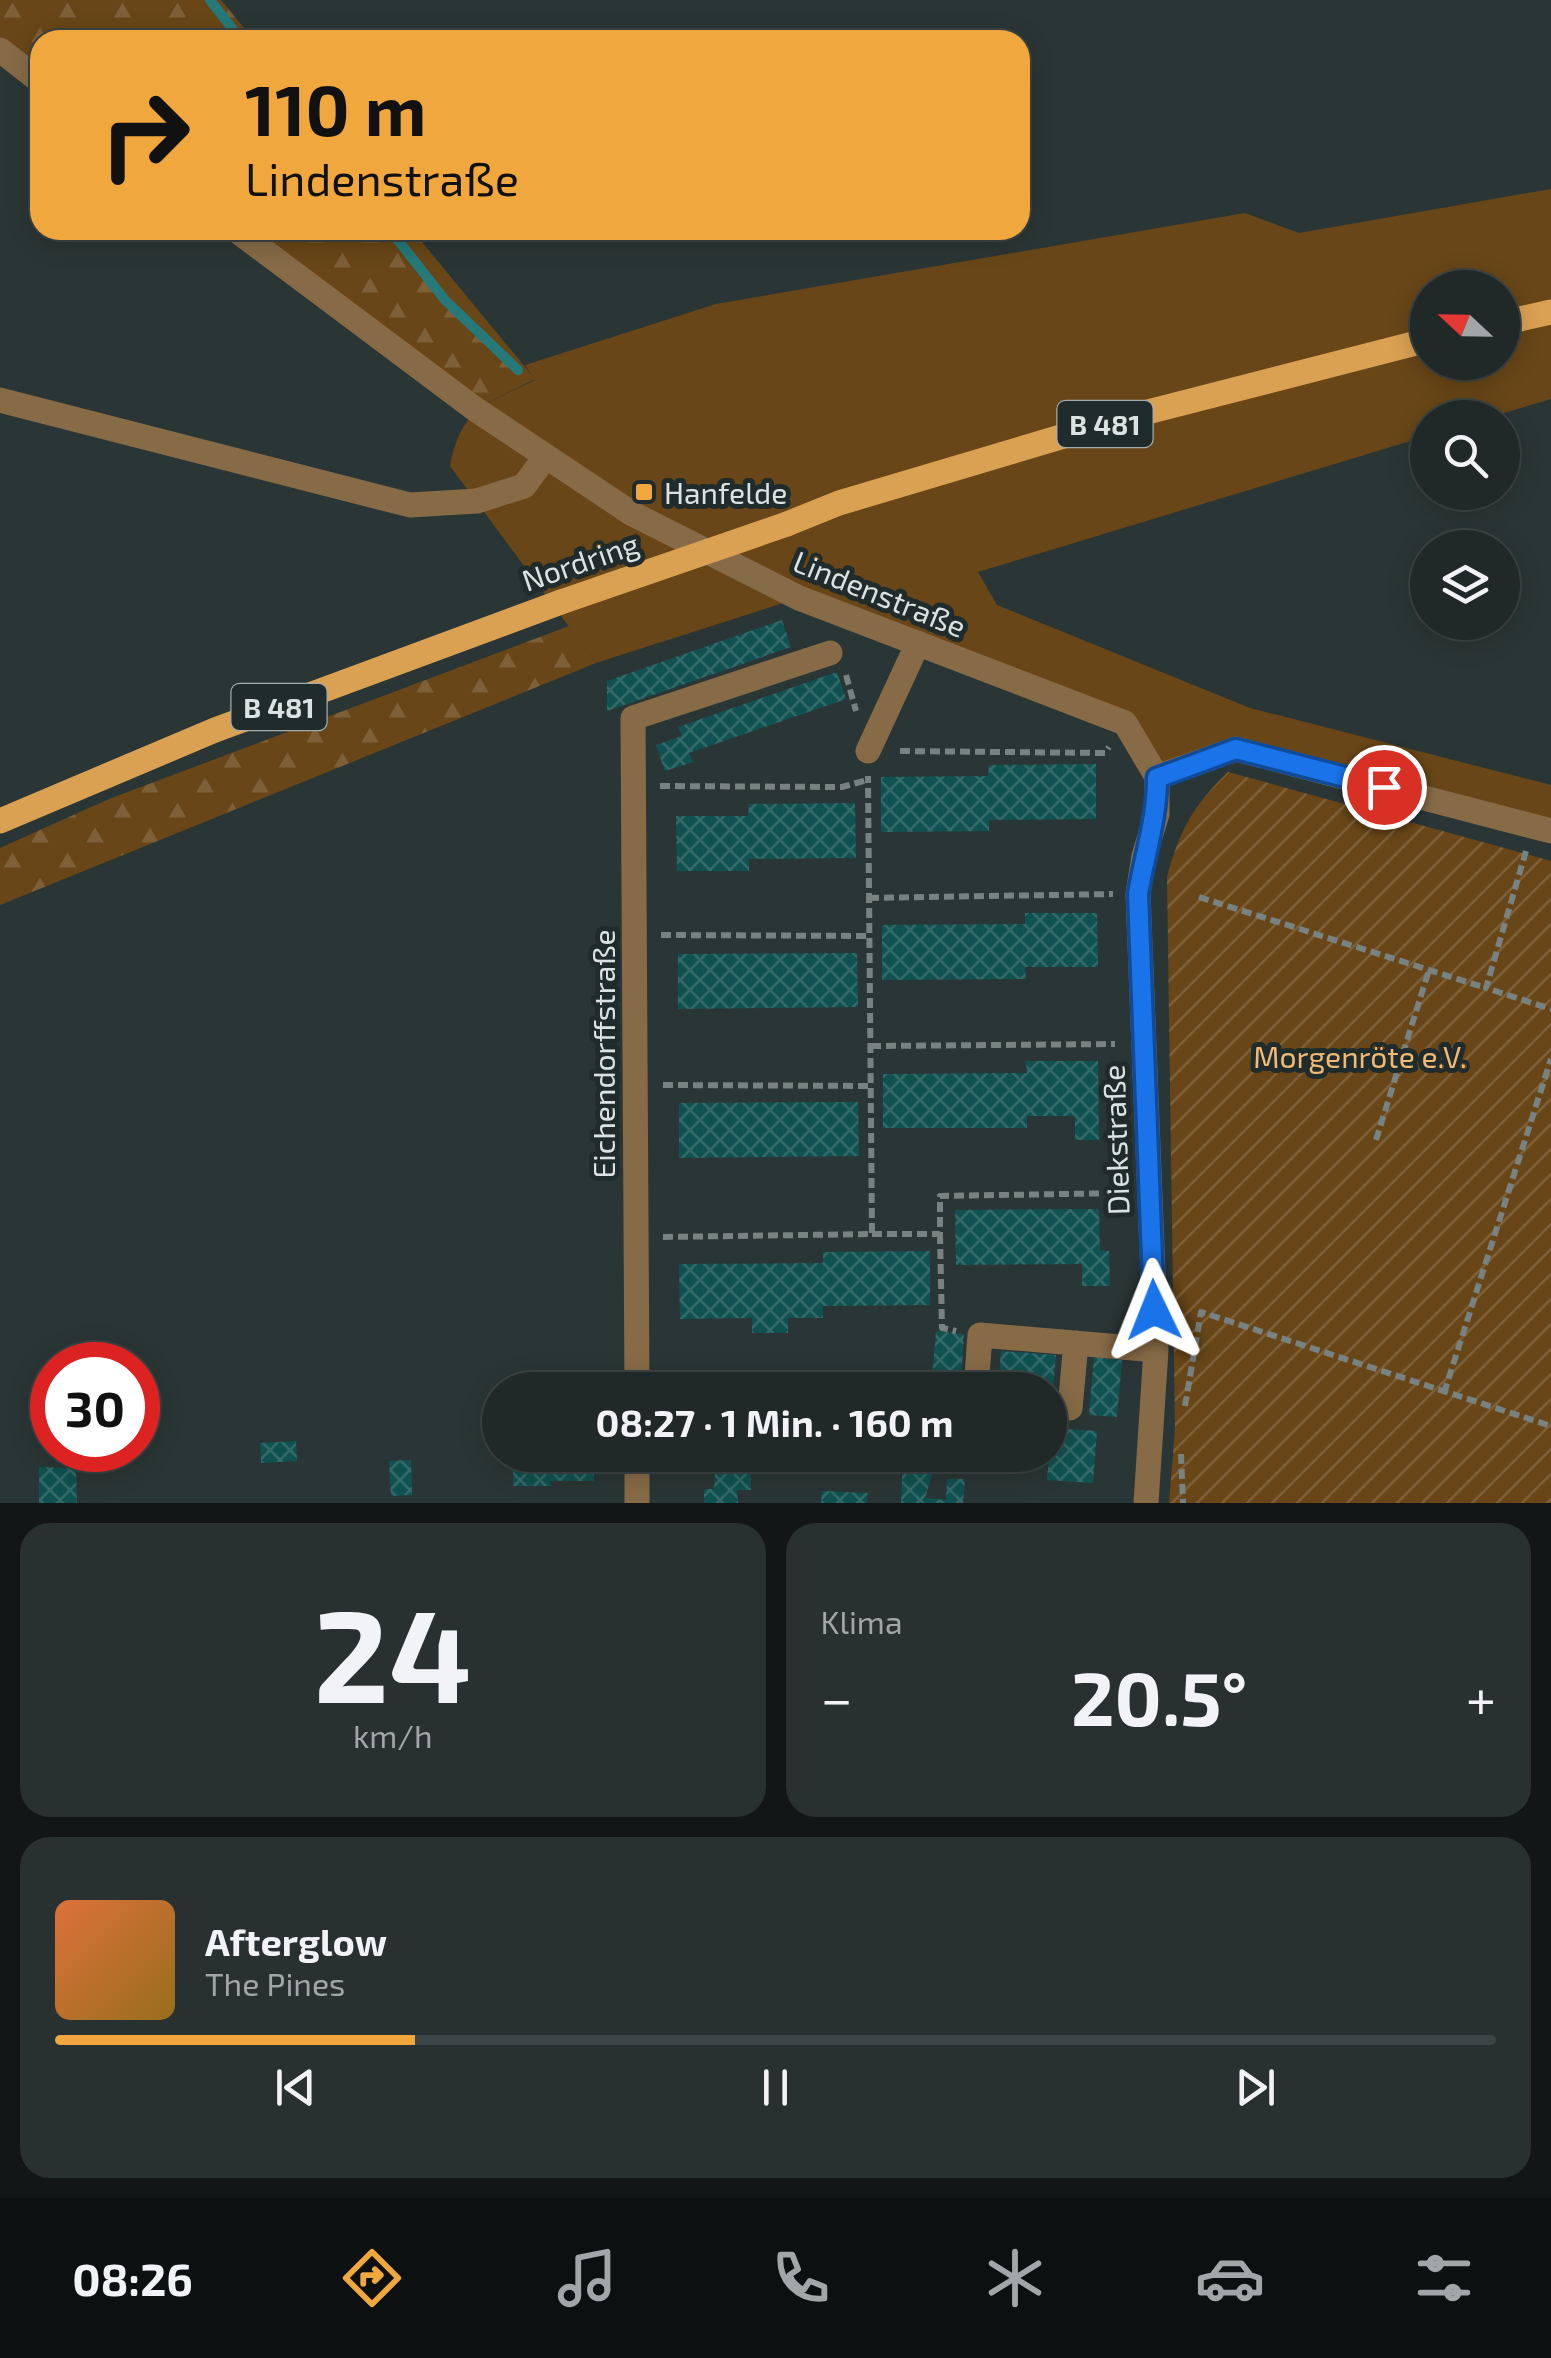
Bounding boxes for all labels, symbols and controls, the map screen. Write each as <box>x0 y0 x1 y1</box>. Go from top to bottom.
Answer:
text: 110 m <box>245 66 426 150</box>
icon: right <box>80 70 210 200</box>
text: Lindenstraße <box>245 151 519 205</box>
north arrow <box>1410 270 1520 380</box>
map controls <box>1410 270 1520 640</box>
button: search <box>1410 400 1520 510</box>
road number: B 481 <box>1058 401 1152 447</box>
place label: Hanfelde <box>664 474 787 510</box>
marker: Hanfelde <box>633 481 655 503</box>
street label: Nordring <box>517 524 643 598</box>
button: layers <box>1410 530 1520 640</box>
street label: Lindenstraße <box>789 542 971 644</box>
road number: B 481 <box>232 684 326 730</box>
pin <box>1342 745 1427 830</box>
icon: arrive <box>1357 760 1412 815</box>
street label: Eichendorffstraße <box>585 930 621 1179</box>
park label: Morgenröte e.V. <box>1253 1038 1467 1074</box>
street label: Diekstraße <box>1094 1064 1136 1216</box>
position arrow <box>1102 1258 1206 1362</box>
speed limit sign: 30 <box>30 1342 160 1472</box>
text: 08:27 · 1 Min. · 160 m <box>596 1399 953 1445</box>
text: 24 <box>314 1573 472 1729</box>
text: Klima <box>821 1602 902 1640</box>
text: 20.5° <box>1071 1651 1247 1741</box>
text: − <box>821 1664 853 1730</box>
text: + <box>1466 1664 1496 1730</box>
text: km/h <box>353 1716 432 1754</box>
text: Afterglow <box>205 1918 387 1964</box>
text: The Pines <box>205 1964 345 2002</box>
icon: previous <box>268 2060 323 2115</box>
icon: pause <box>748 2060 803 2115</box>
icon: next <box>1228 2060 1283 2115</box>
icon: directions <box>337 2243 407 2313</box>
icon: music <box>552 2243 622 2313</box>
icon: phone <box>766 2243 836 2313</box>
icon: climate <box>980 2243 1050 2313</box>
icon: car <box>1195 2243 1265 2313</box>
icon: filters <box>1409 2243 1479 2313</box>
text: 08:26 <box>72 2251 193 2305</box>

